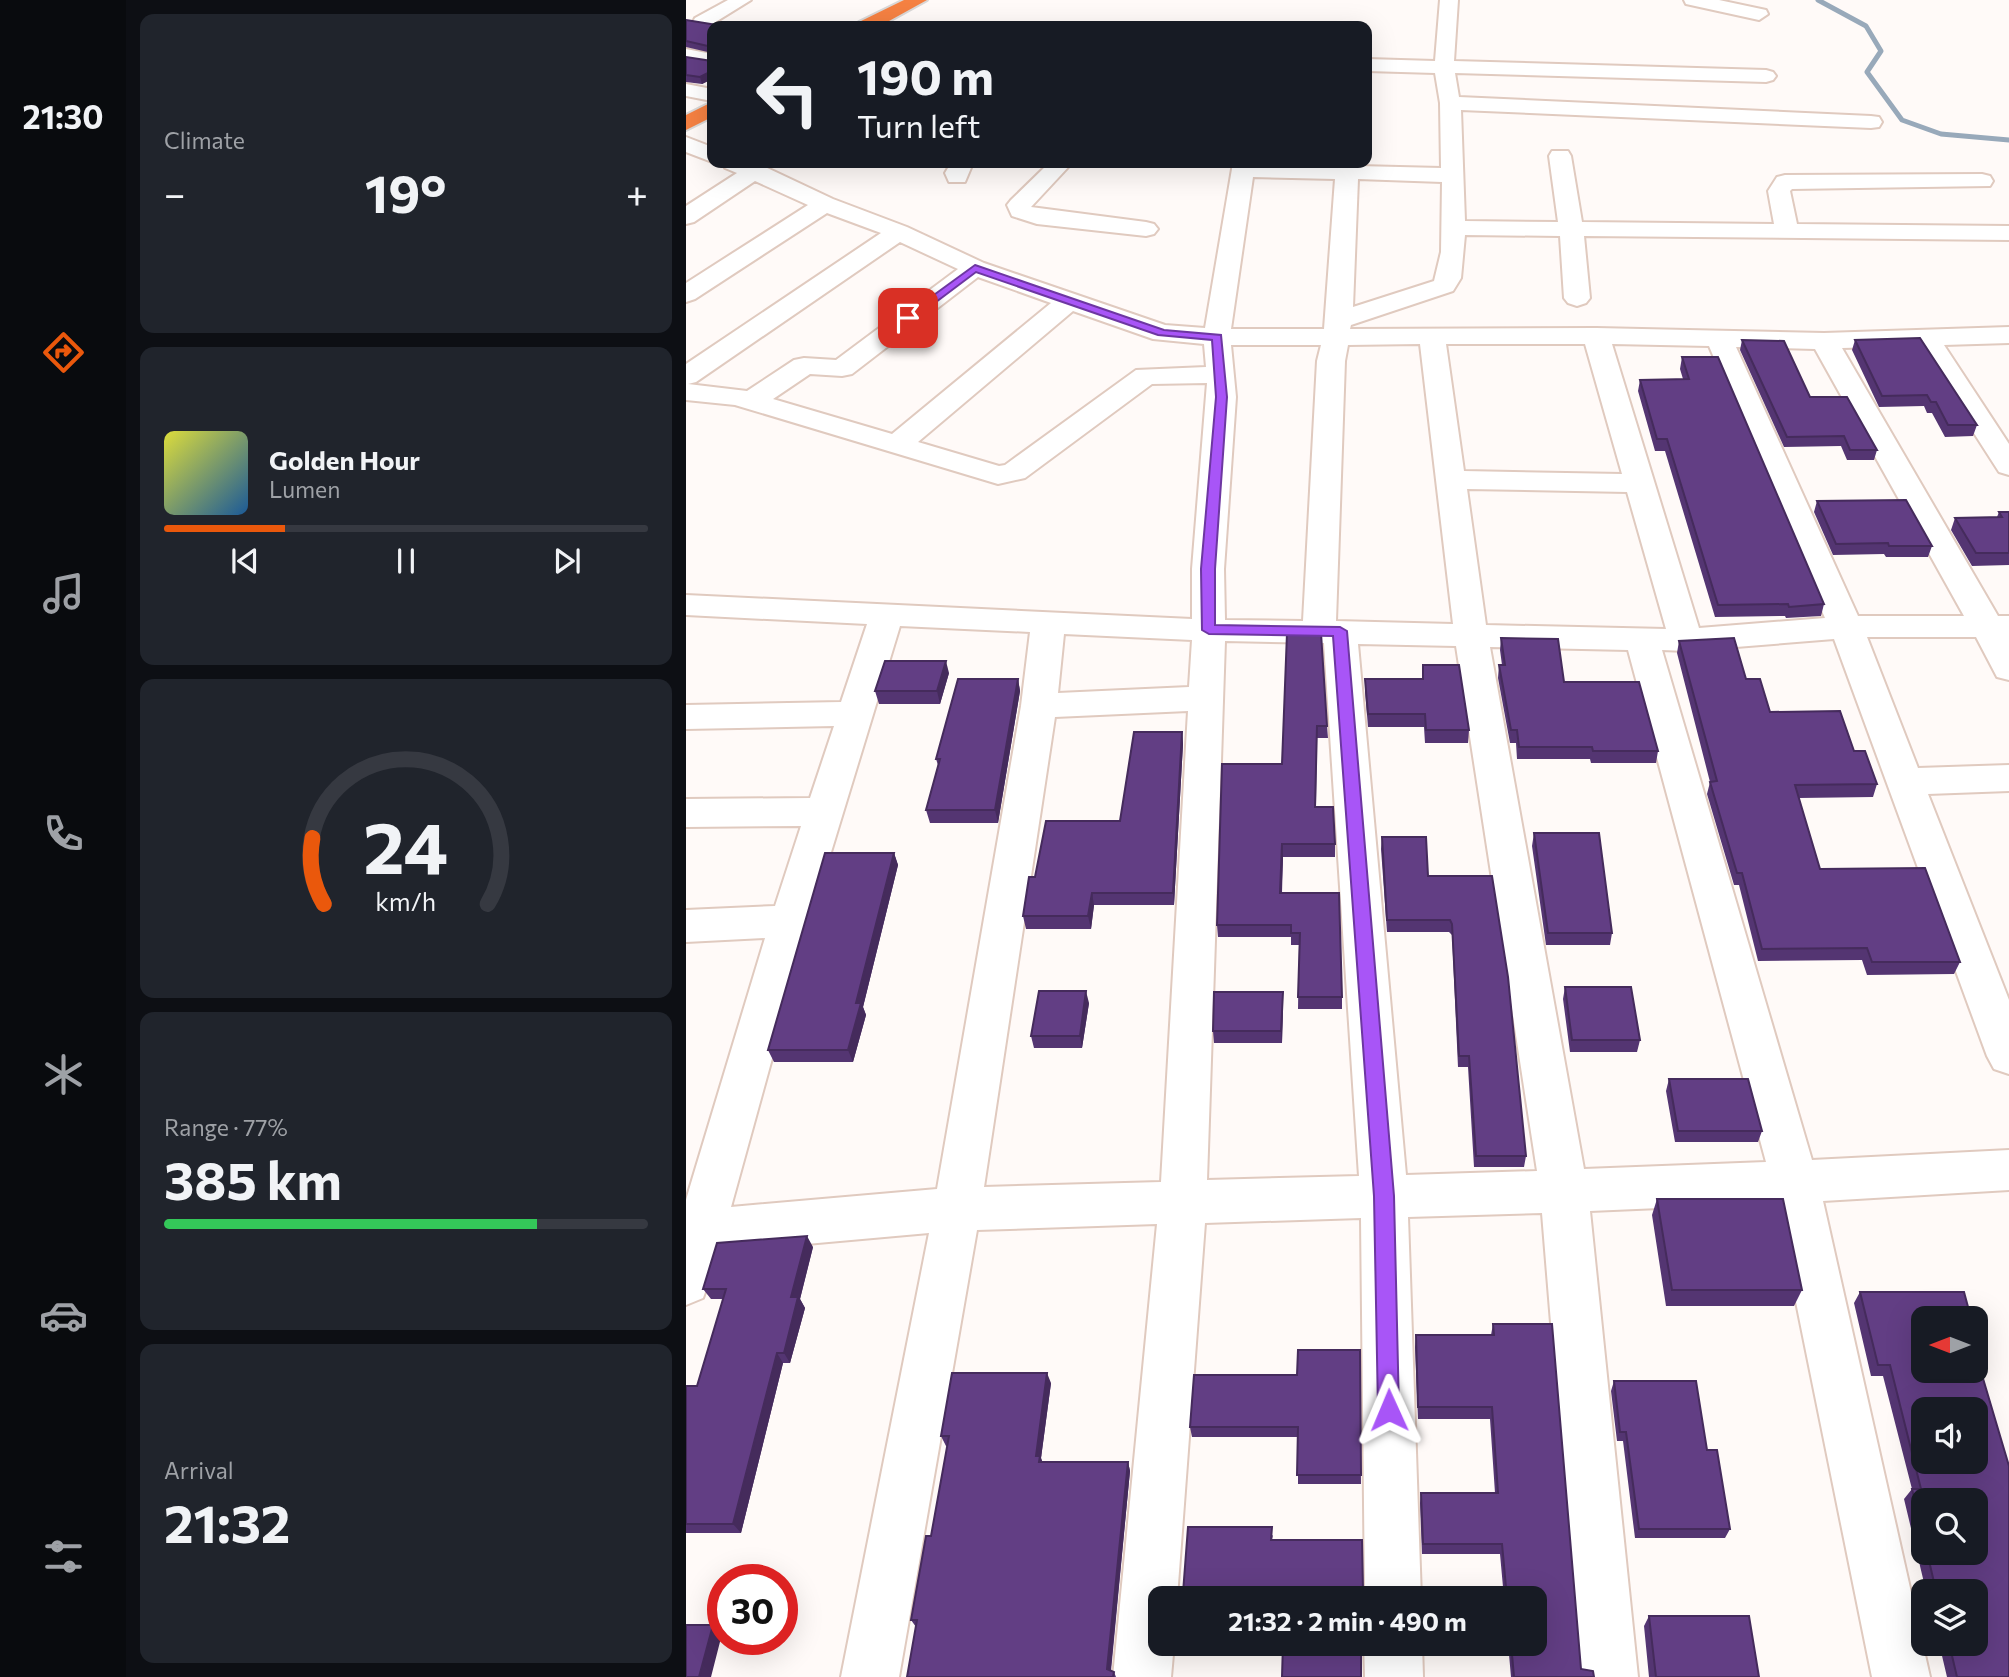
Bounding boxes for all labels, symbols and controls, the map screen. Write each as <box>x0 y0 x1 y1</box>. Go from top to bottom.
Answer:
text: 190 m <box>857 45 994 105</box>
icon: left <box>742 49 833 140</box>
text: 21:30 <box>22 96 104 136</box>
text: Turn left <box>857 105 981 145</box>
text: Climate <box>164 126 245 154</box>
text: 19° <box>365 160 446 224</box>
text: − <box>164 169 186 216</box>
text: + <box>626 169 648 216</box>
pin <box>878 288 938 348</box>
icon: arrive <box>889 299 927 337</box>
icon: directions <box>39 328 88 377</box>
text: Golden Hour <box>269 444 420 475</box>
text: Lumen <box>269 475 340 503</box>
icon: previous <box>226 542 264 580</box>
icon: pause <box>387 542 425 580</box>
icon: next <box>548 542 586 580</box>
icon: music <box>39 569 88 618</box>
text: 24 <box>363 801 449 890</box>
icon: phone <box>39 809 88 858</box>
text: km/h <box>376 886 436 916</box>
icon: climate <box>39 1050 88 1099</box>
text: Range · 77% <box>164 1113 288 1141</box>
text: 385 km <box>164 1147 342 1211</box>
icon: car <box>39 1291 88 1340</box>
north arrow <box>1911 1306 1988 1382</box>
map controls <box>1911 1306 1988 1656</box>
position arrow <box>1352 1373 1426 1447</box>
button: sound <box>1911 1397 1988 1474</box>
text: Arrival <box>164 1456 234 1484</box>
button: search <box>1911 1488 1988 1565</box>
text: 21:32 <box>164 1490 290 1554</box>
icon: filters <box>39 1532 88 1581</box>
speed limit sign: 30 <box>707 1564 798 1655</box>
button: layers <box>1911 1579 1988 1656</box>
text: 21:32 · 2 min · 490 m <box>1228 1605 1467 1636</box>

